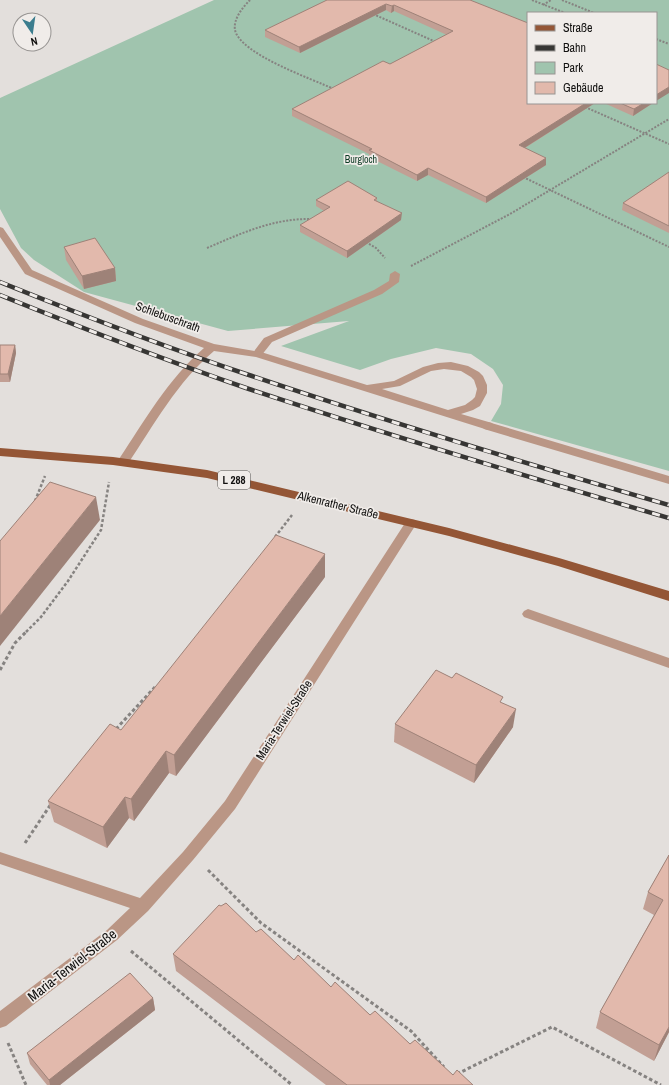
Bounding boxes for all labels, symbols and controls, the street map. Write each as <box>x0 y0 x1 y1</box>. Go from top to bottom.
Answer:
north arrow <box>12 12 52 52</box>
legend <box>527 12 657 104</box>
text: Straße <box>563 20 593 36</box>
text: N <box>30 34 39 49</box>
text: Bahn <box>563 40 586 56</box>
text: Park <box>563 60 583 76</box>
text: Gebäude <box>563 80 604 96</box>
park label: Burgloch <box>345 153 377 166</box>
street label: Schlebuschrath <box>133 298 203 336</box>
road number: L 288 <box>218 471 250 489</box>
street label: Alkenrather Straße <box>295 487 380 523</box>
street label: Maria-Terwiel-Straße <box>252 677 316 763</box>
street label: Maria-Terwiel-Straße <box>24 925 120 1005</box>

